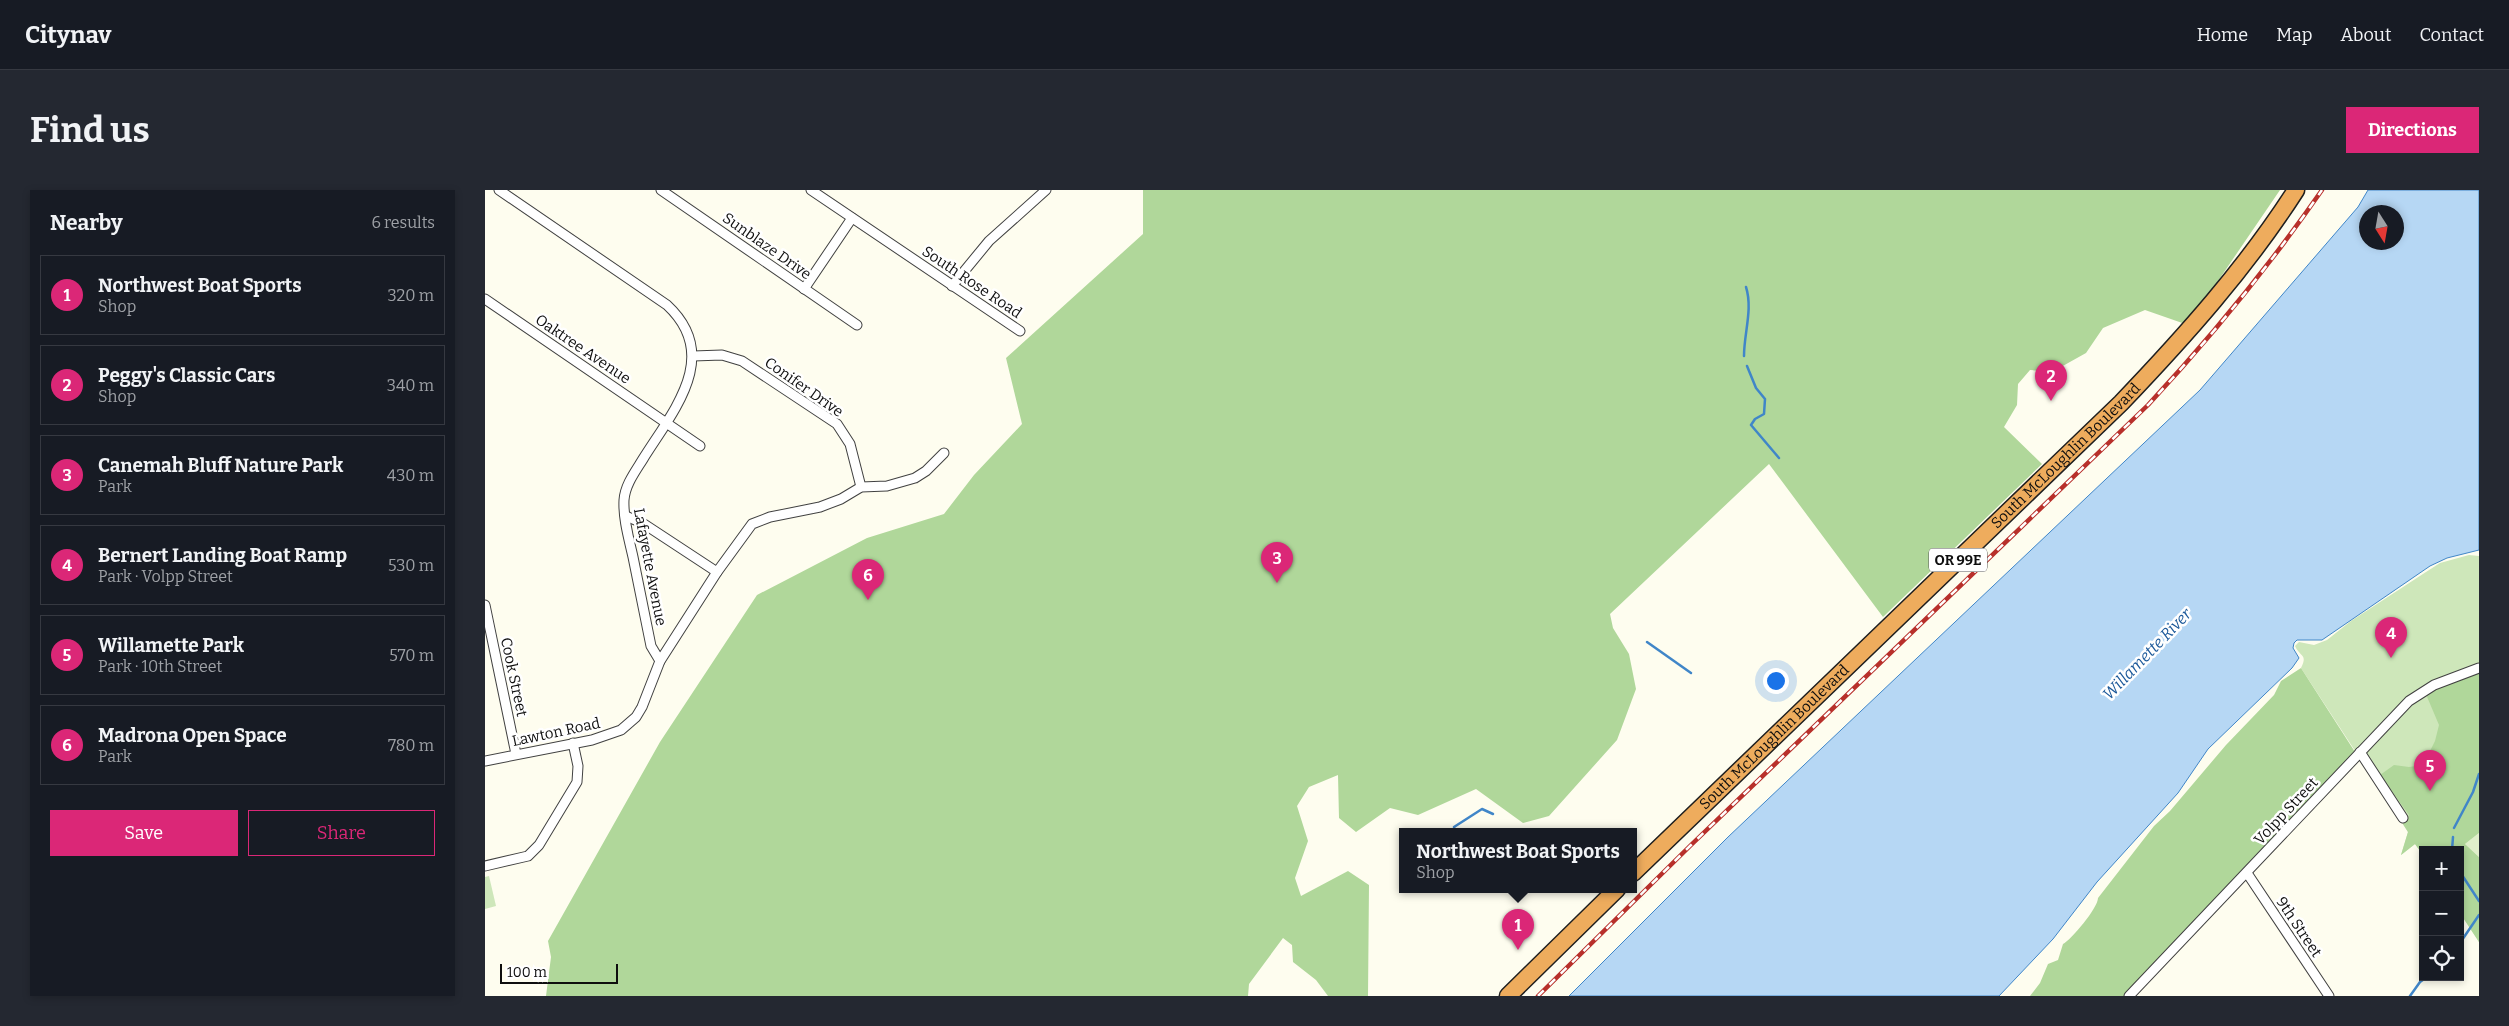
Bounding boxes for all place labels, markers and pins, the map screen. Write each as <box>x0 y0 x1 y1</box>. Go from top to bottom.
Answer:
pin: 2 <box>2035 360 2067 401</box>
pin: 3 <box>1261 542 1293 583</box>
pin: 6 <box>852 559 884 600</box>
pin: 4 <box>2375 617 2407 658</box>
pin: 5 <box>2414 750 2446 791</box>
pin: 1 <box>1502 909 1534 950</box>

